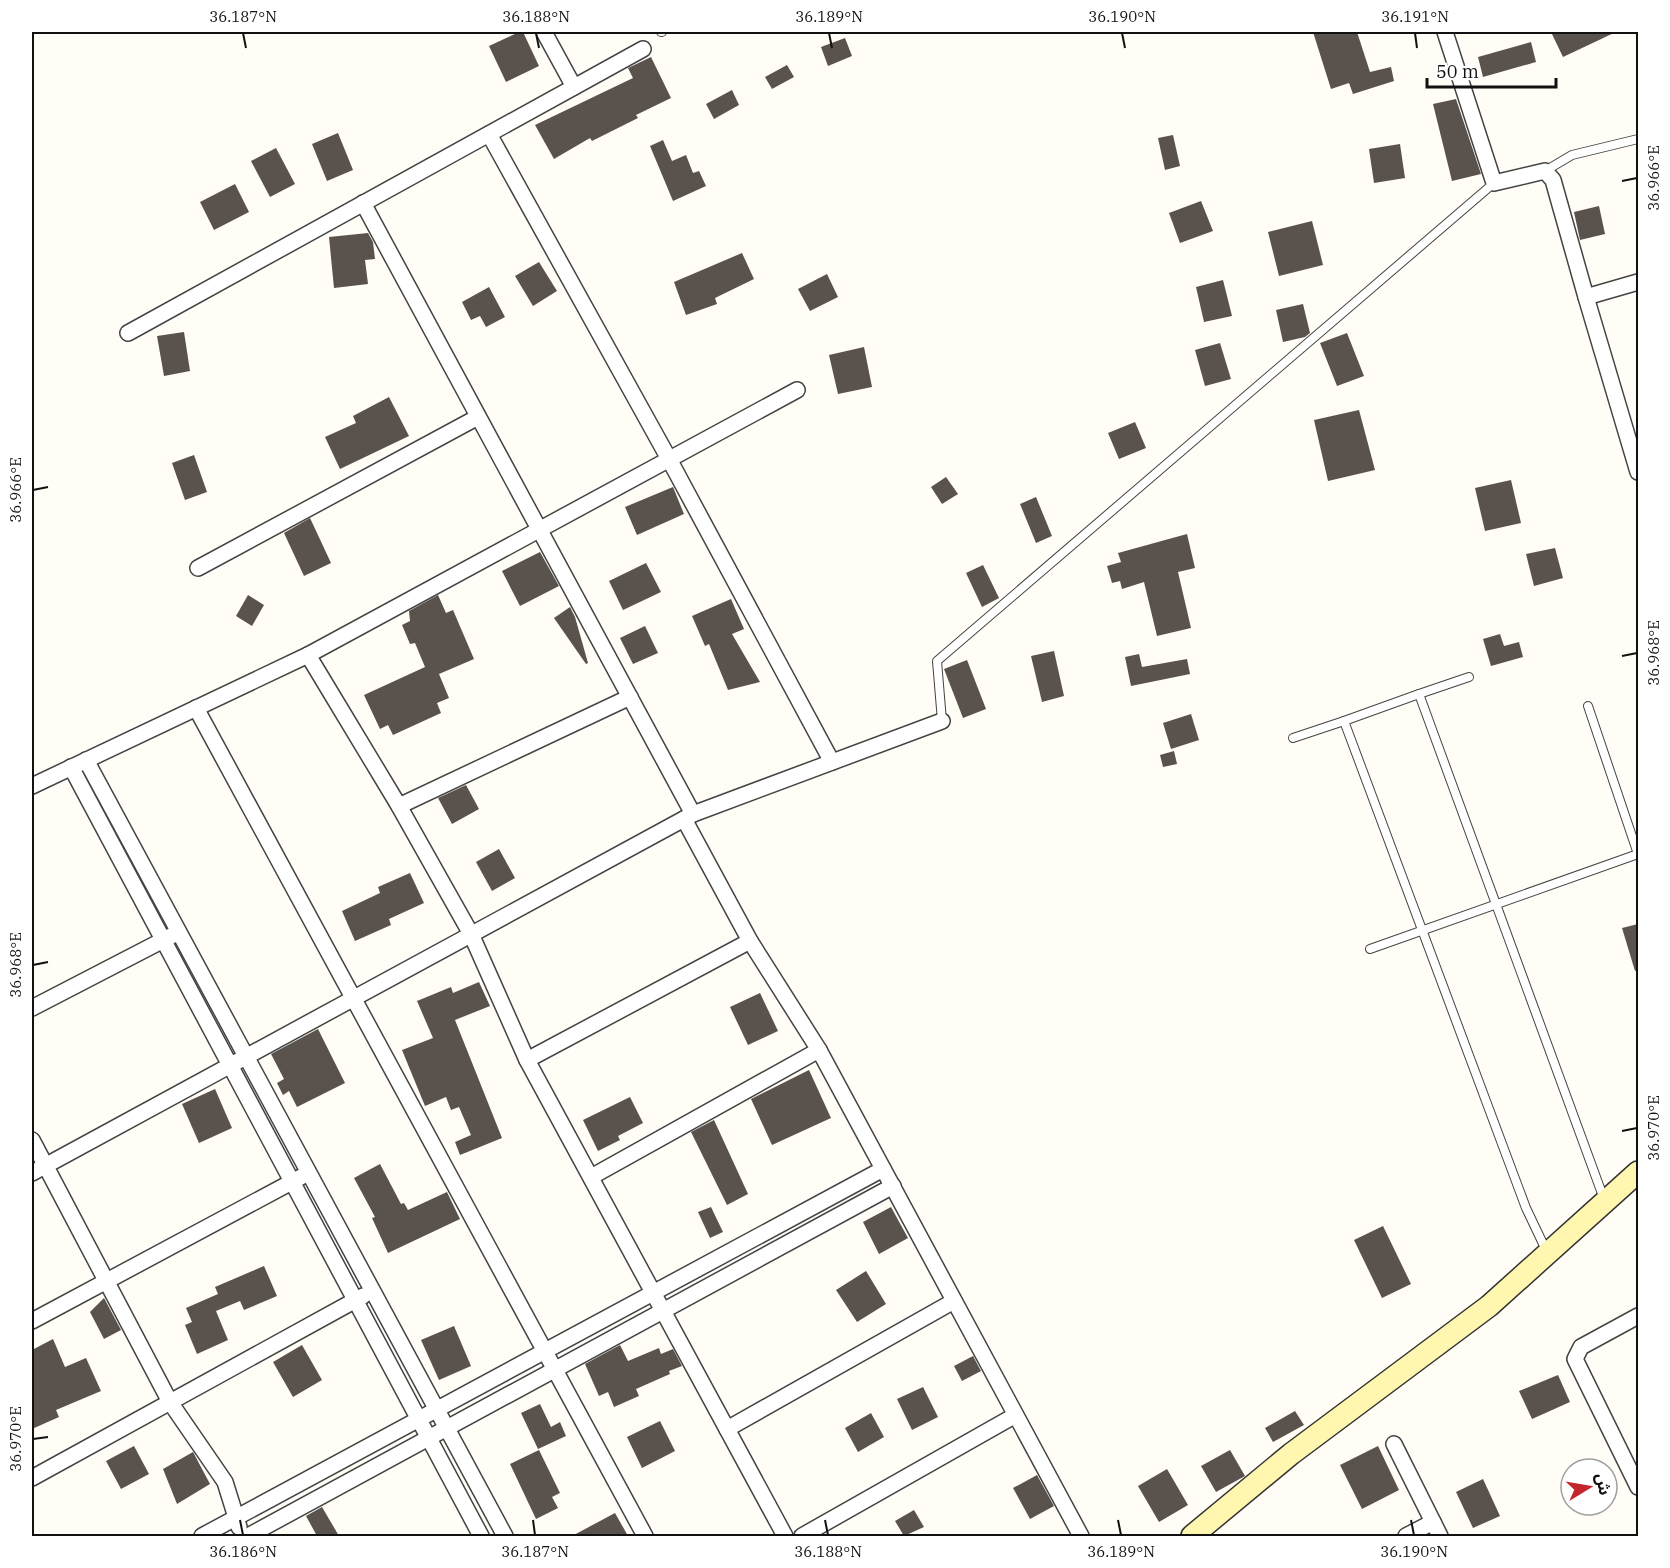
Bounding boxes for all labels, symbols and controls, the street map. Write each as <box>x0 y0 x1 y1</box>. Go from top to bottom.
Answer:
text: 36.187°N <box>209 7 277 26</box>
text: 36.188°N <box>502 7 570 26</box>
text: 36.189°N <box>795 7 863 26</box>
text: 36.190°N <box>1088 7 1156 26</box>
text: 36.191°N <box>1381 7 1449 26</box>
scale bar <box>1427 51 1556 89</box>
text: 50 m <box>1436 60 1479 83</box>
text: 36.966°E <box>1644 145 1663 211</box>
text: 36.966°E <box>6 457 25 523</box>
text: 36.968°E <box>1644 620 1663 686</box>
text: 36.968°E <box>6 932 25 998</box>
text: 36.970°E <box>1644 1095 1663 1161</box>
text: 36.970°E <box>6 1406 25 1472</box>
north arrow <box>1559 1457 1619 1517</box>
text: ش <box>1592 1471 1616 1497</box>
text: 36.186°N <box>209 1542 277 1561</box>
text: 36.187°N <box>501 1542 569 1561</box>
text: 36.188°N <box>794 1542 862 1561</box>
text: 36.189°N <box>1087 1542 1155 1561</box>
text: 36.190°N <box>1380 1542 1448 1561</box>

